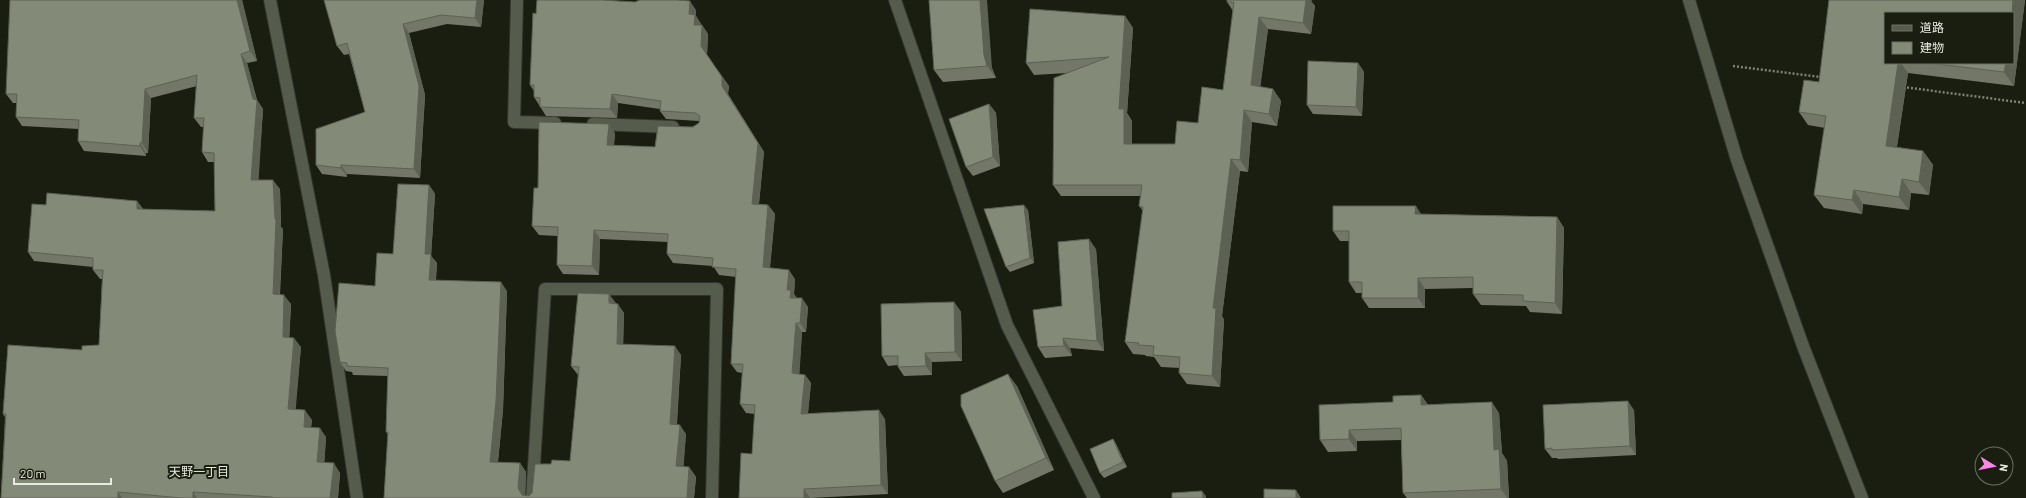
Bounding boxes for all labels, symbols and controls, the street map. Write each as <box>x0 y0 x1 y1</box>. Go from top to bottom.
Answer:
legend <box>1884 12 2014 64</box>
text: 道路 <box>1920 20 1944 34</box>
text: 建物 <box>1920 40 1944 54</box>
north arrow <box>1974 446 2014 486</box>
scale bar <box>14 460 111 486</box>
text: N <box>1997 463 2011 473</box>
district label: 天野一丁目 <box>169 464 229 478</box>
text: 20 m <box>20 466 46 480</box>

